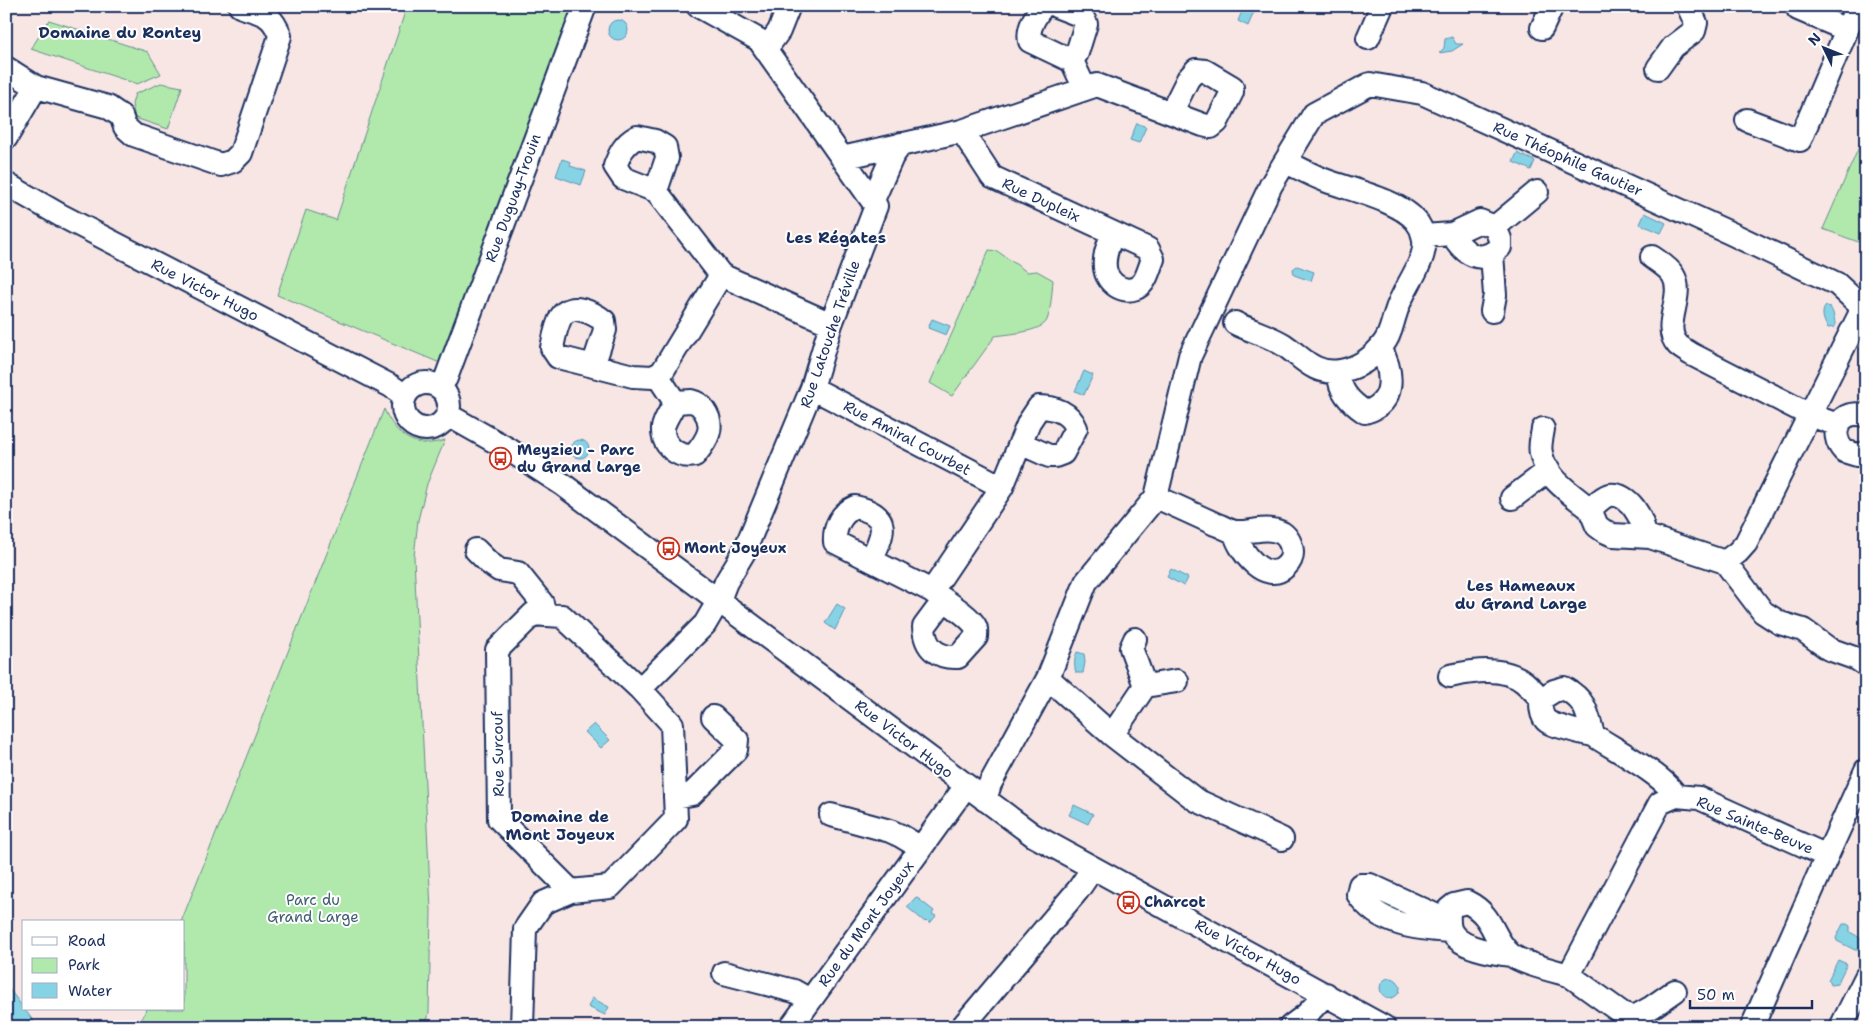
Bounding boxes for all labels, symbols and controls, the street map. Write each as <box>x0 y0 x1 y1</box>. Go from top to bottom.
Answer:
district label: Domaine du Rontey <box>39 22 201 43</box>
north arrow <box>1800 22 1850 72</box>
text: N <box>1804 29 1825 49</box>
street label: Rue Théophile Gautier <box>1490 117 1646 201</box>
street label: Rue Duguay-Trouin <box>480 131 546 265</box>
street label: Rue Dupleix <box>999 173 1083 227</box>
district label: Les Régates <box>786 227 886 248</box>
street label: Rue Victor Hugo <box>148 254 262 326</box>
street label: Rue Latouche Tréville <box>795 257 865 411</box>
street label: Rue Amiral Courbet <box>840 396 974 480</box>
place label: Meyzieu - Parc du Grand Large <box>517 440 641 477</box>
bus stop icon: Meyzieu - Parc du Grand Large <box>489 447 513 471</box>
bus stop icon: Mont Joyeux <box>656 536 680 560</box>
place label: Mont Joyeux <box>684 538 787 558</box>
district label: Les Hameaux du Grand Large <box>1455 575 1588 614</box>
street label: Rue Victor Hugo <box>851 695 957 783</box>
street label: Rue Surcouf <box>487 711 509 797</box>
street label: Rue Sainte-Beuve <box>1694 791 1816 859</box>
district label: Domaine de Mont Joyeux <box>505 806 615 845</box>
street label: Rue du Mont Joyeux <box>814 857 918 991</box>
park label: Parc du Grand Large <box>267 890 359 927</box>
bus stop icon: Charcot <box>1116 890 1140 914</box>
place label: Charcot <box>1144 892 1205 912</box>
street label: Rue Victor Hugo <box>1191 915 1305 989</box>
legend <box>22 920 185 1010</box>
text: Road <box>68 931 106 951</box>
text: Park <box>68 955 100 975</box>
scale bar <box>1690 978 1812 1010</box>
text: Water <box>68 981 112 1001</box>
text: 50 m <box>1697 985 1735 1005</box>

